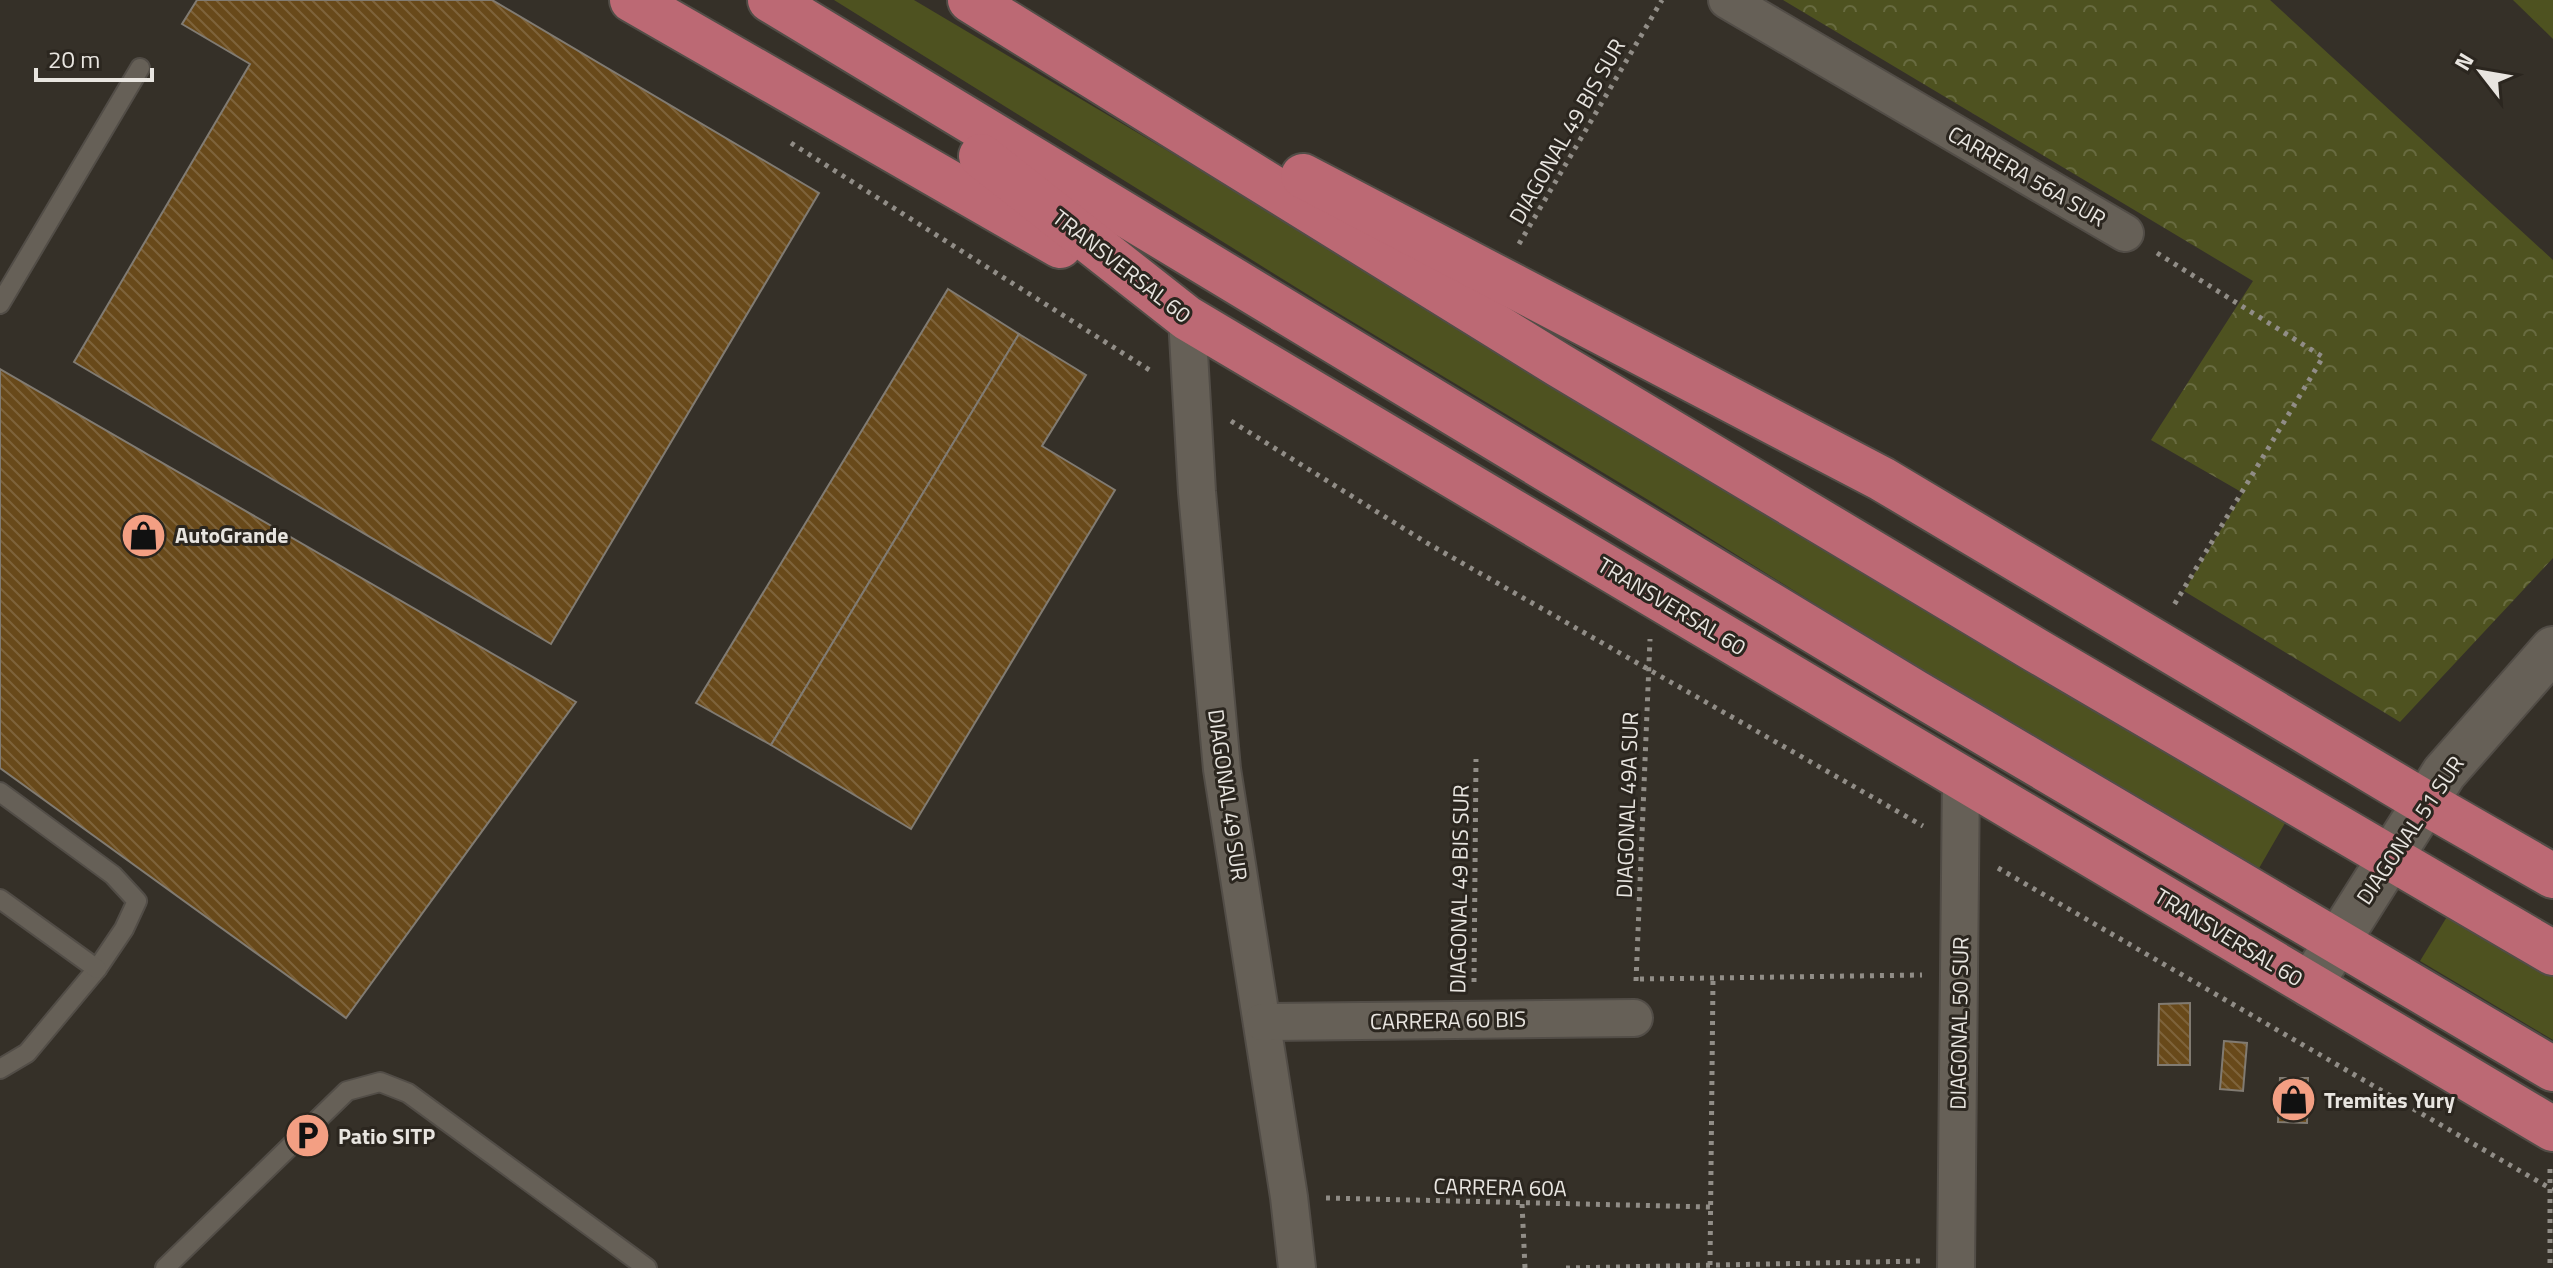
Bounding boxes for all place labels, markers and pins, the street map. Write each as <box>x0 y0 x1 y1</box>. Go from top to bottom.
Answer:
shop icon: AutoGrande <box>120 511 168 559</box>
place label: AutoGrande <box>175 518 288 552</box>
shop icon: Tremites Yury <box>2269 1076 2317 1124</box>
place label: Tremites Yury <box>2324 1083 2455 1117</box>
parking icon: Patio SITP <box>283 1112 331 1160</box>
place label: Patio SITP <box>338 1119 435 1153</box>

